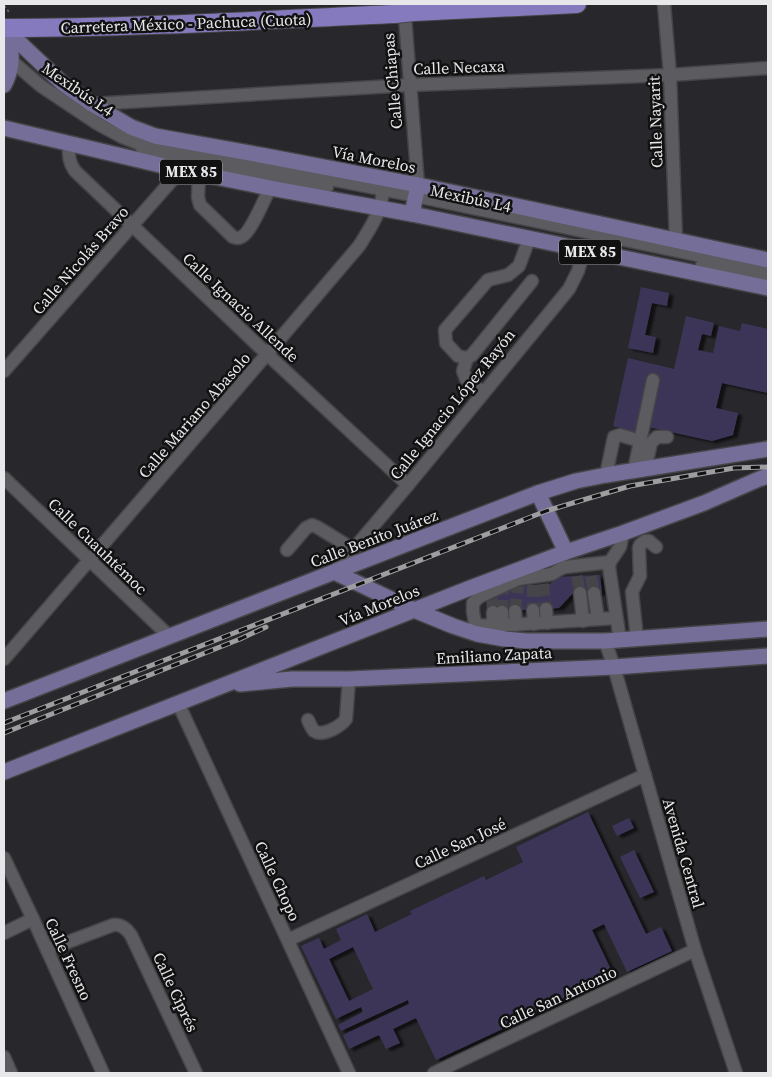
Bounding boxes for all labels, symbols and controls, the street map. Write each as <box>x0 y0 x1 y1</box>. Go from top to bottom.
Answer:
street label: Carretera México - Pachuca (Cuota) <box>60 8 312 38</box>
street label: Calle Chiapas <box>377 32 407 130</box>
street label: Calle Necaxa <box>413 54 506 80</box>
street label: Mexibús L4 <box>38 57 118 121</box>
street label: Calle Nayarit <box>642 75 668 168</box>
street label: Vía Morelos <box>330 140 418 178</box>
road number: MEX 85 <box>160 160 222 184</box>
street label: Mexibús L4 <box>429 179 513 217</box>
street label: Calle Nicolás Bravo <box>27 201 133 319</box>
road number: MEX 85 <box>559 240 621 264</box>
street label: Calle Ignacio Allende <box>178 247 304 367</box>
street label: Calle Ignacio López Rayón <box>384 324 520 484</box>
street label: Calle Mariano Abasolo <box>133 347 255 483</box>
street label: Calle Cuauhtémoc <box>43 493 153 599</box>
street label: Calle Benito Juárez <box>307 504 441 572</box>
street label: Vía Morelos <box>335 579 423 631</box>
street label: Emiliano Zapata <box>435 641 553 669</box>
street label: Avenida Central <box>658 795 710 911</box>
street label: Calle San José <box>411 812 509 874</box>
street label: Calle Chopo <box>250 837 306 925</box>
street label: Calle Fresno <box>40 914 98 1004</box>
street label: Calle Ciprés <box>148 949 204 1035</box>
street label: Calle San Antonio <box>496 960 620 1034</box>

